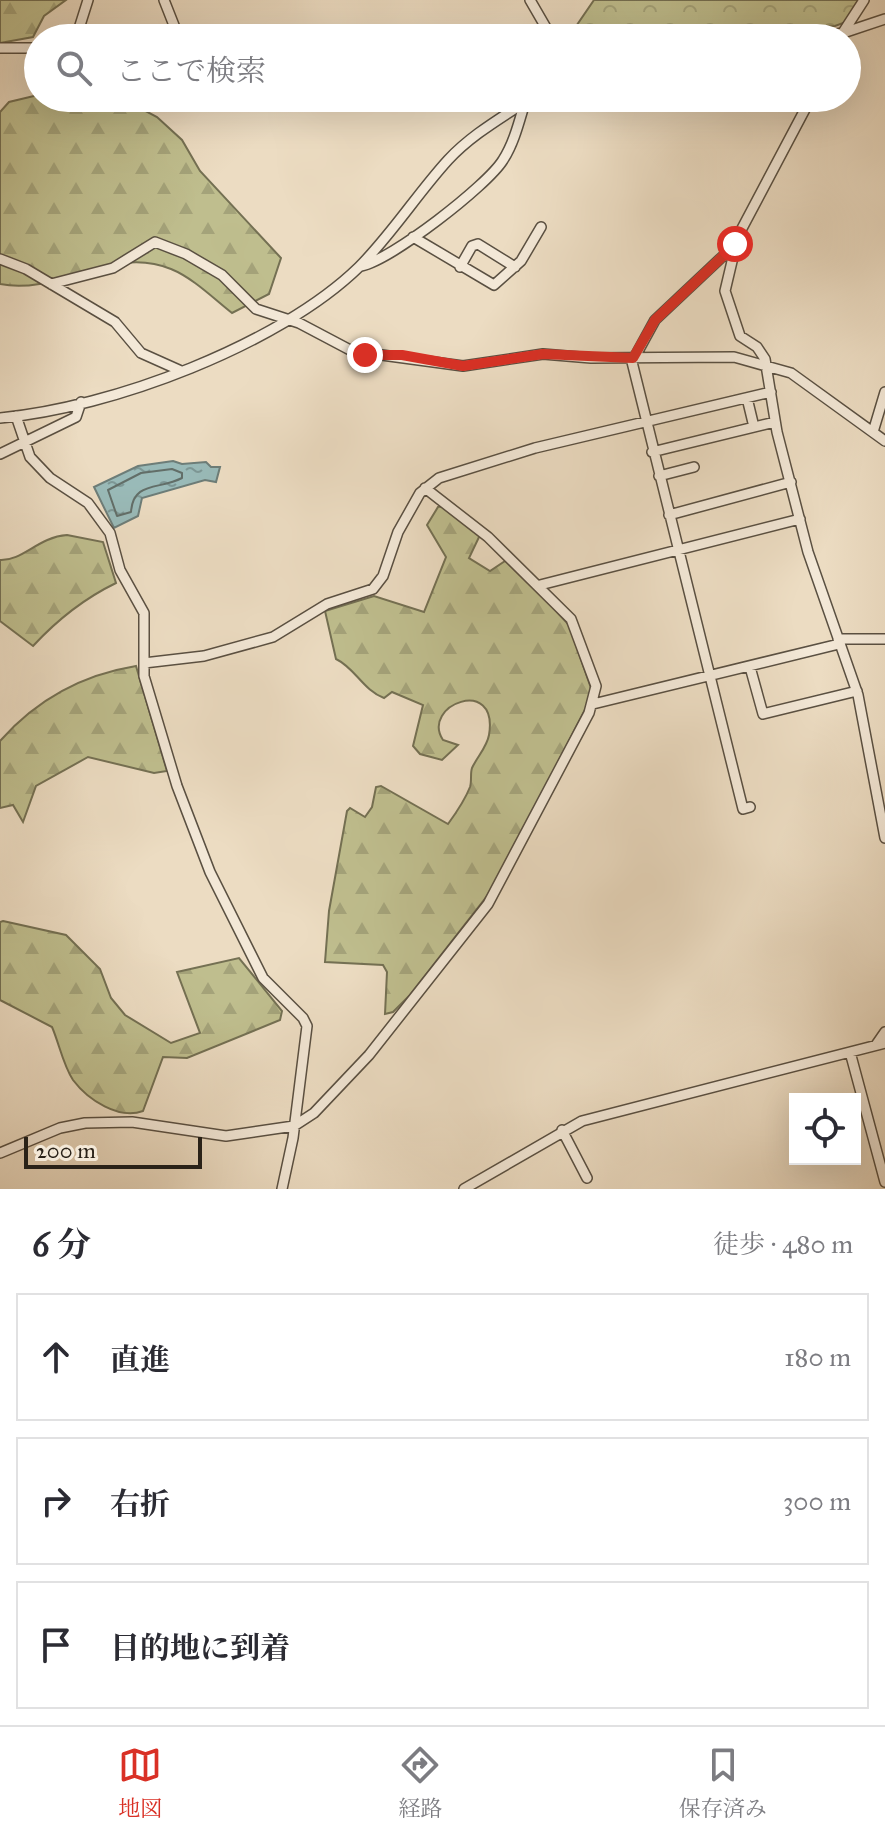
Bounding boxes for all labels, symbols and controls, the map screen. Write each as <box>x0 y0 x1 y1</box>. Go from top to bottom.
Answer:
search box <box>24 24 861 112</box>
icon: search <box>52 46 96 90</box>
text: ここで検索 <box>116 53 266 89</box>
route start <box>717 226 753 262</box>
route end <box>347 337 383 373</box>
map controls <box>789 1093 861 1165</box>
button: locate <box>789 1093 861 1165</box>
scale bar <box>24 1133 202 1169</box>
text: 200 m <box>36 1137 96 1164</box>
text: 6 分 <box>32 1224 91 1265</box>
text: 徒歩 · 480 m <box>713 1228 853 1260</box>
icon: ahead <box>34 1335 78 1379</box>
text: 180 m <box>784 1341 851 1373</box>
text: 直進 <box>110 1342 170 1378</box>
icon: right <box>34 1479 78 1523</box>
text: 300 m <box>783 1485 851 1517</box>
text: 右折 <box>110 1486 170 1522</box>
icon: arrive <box>34 1623 78 1667</box>
text: 目的地に到着 <box>110 1630 290 1666</box>
tab: 地図 <box>118 1743 162 1822</box>
tab: 経路 <box>398 1743 443 1822</box>
tab: 保存済み <box>679 1743 767 1822</box>

